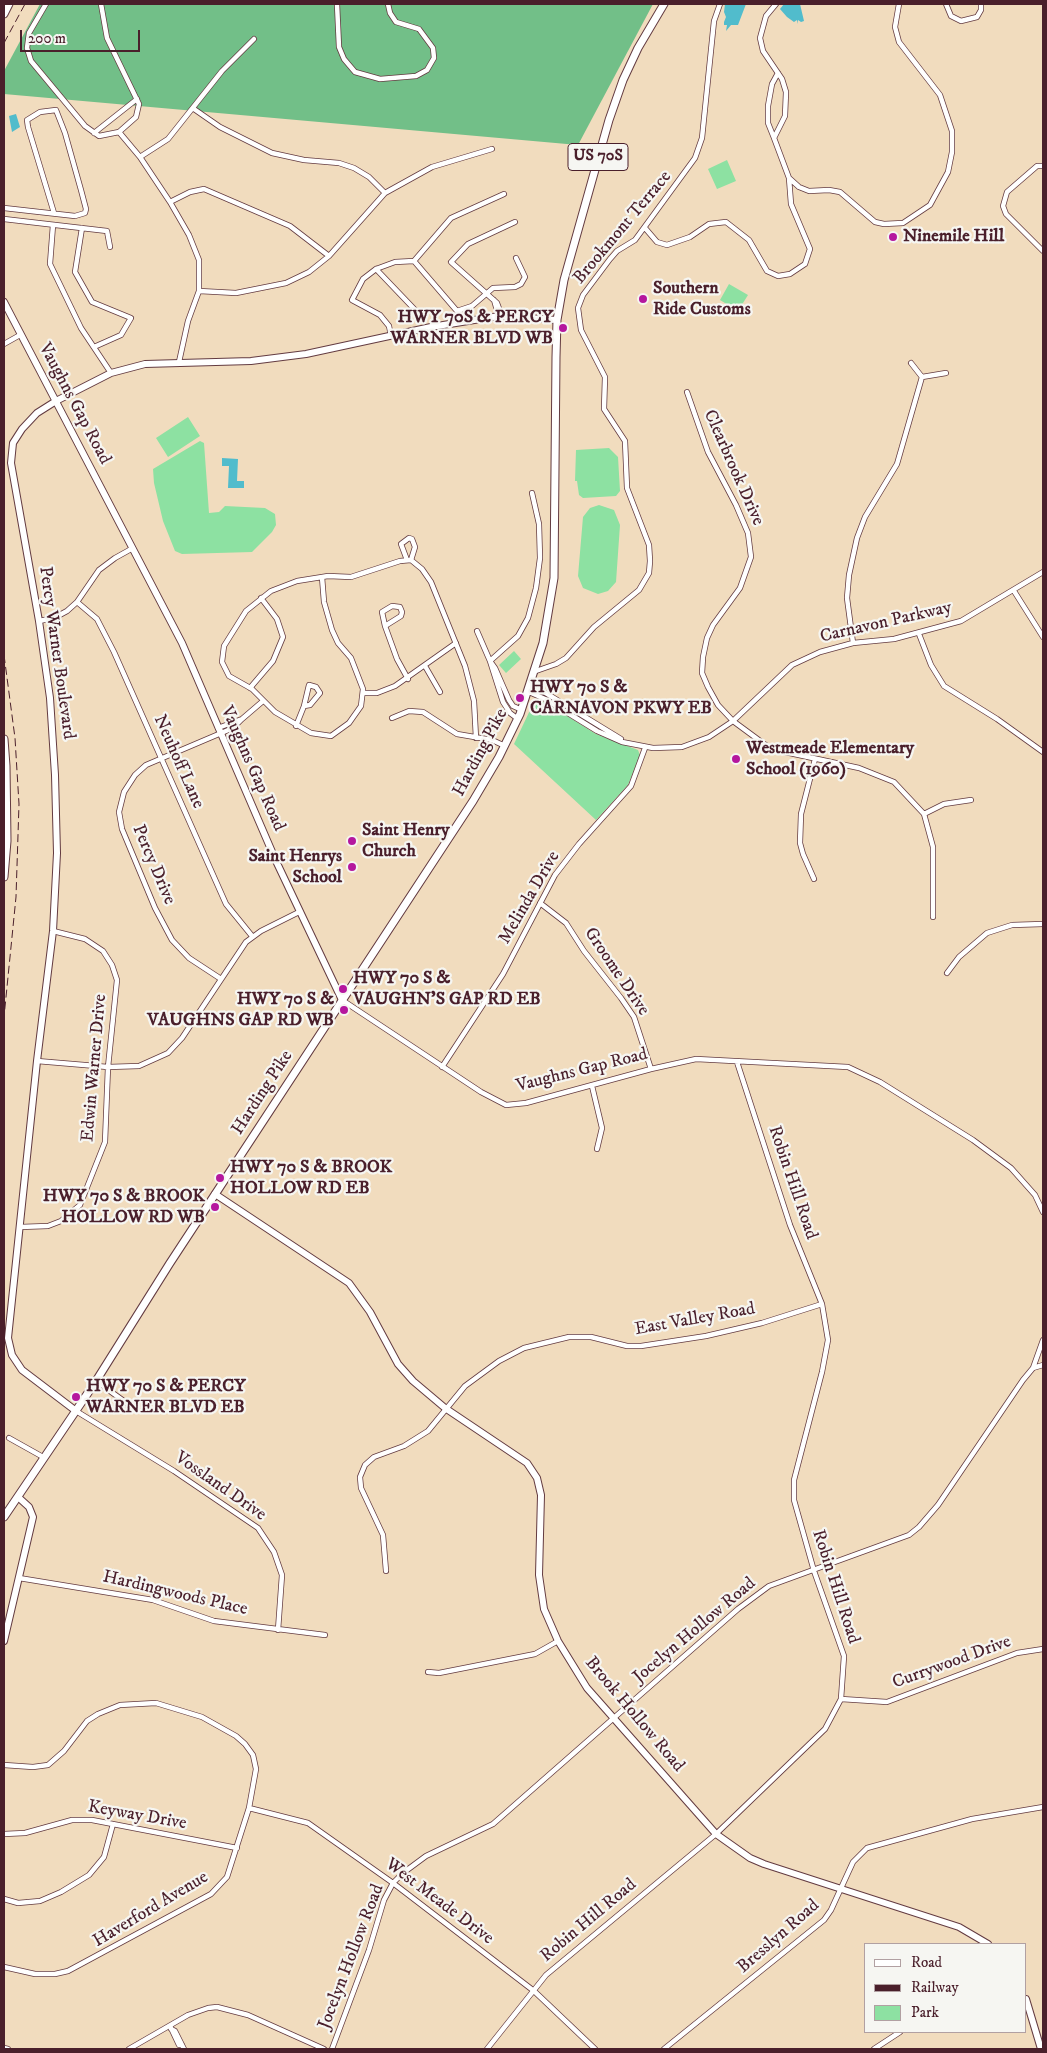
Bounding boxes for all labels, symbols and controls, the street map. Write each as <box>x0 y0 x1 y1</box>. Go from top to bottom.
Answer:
scale bar <box>22 20 142 52</box>
text: 200 m <box>28 29 66 48</box>
road number: US 70S <box>568 144 628 170</box>
street label: Brookmont Terrace <box>569 167 677 289</box>
place label: Ninemile Hill <box>903 226 1004 248</box>
marker: Ninemile Hill <box>887 231 899 243</box>
place label: Southern Ride Customs <box>653 278 751 320</box>
marker: Southern Ride Customs <box>637 293 649 305</box>
place label: HWY 70S & PERCY WARNER BLVD WB <box>391 307 553 350</box>
marker: HWY 70S & PERCY WARNER BLVD WB <box>557 322 569 334</box>
street label: Vaughns Gap Road <box>33 340 115 468</box>
street label: Clearbrook Drive <box>698 407 768 529</box>
street label: Percy Warner Boulevard <box>33 565 79 741</box>
street label: Carnavon Parkway <box>818 597 954 649</box>
place label: HWY 70 S & CARNAVON PKWY EB <box>530 677 712 720</box>
marker: HWY 70 S & CARNAVON PKWY EB <box>514 692 526 704</box>
street label: Vaughns Gap Road <box>215 703 289 835</box>
street label: Harding Pike <box>449 705 513 801</box>
street label: Neuhoff Lane <box>148 712 208 812</box>
place label: Westmeade Elementary School (1960) <box>746 738 914 781</box>
marker: Westmeade Elementary School (1960) <box>730 753 742 765</box>
place label: Saint Henry Church <box>362 820 450 862</box>
street label: Percy Drive <box>127 822 179 908</box>
marker: Saint Henry Church <box>346 835 358 847</box>
place label: Saint Henrys School <box>248 846 342 889</box>
street label: Melinda Drive <box>495 848 565 948</box>
marker: Saint Henrys School <box>346 861 358 873</box>
street label: Groome Drive <box>579 924 653 1020</box>
place label: HWY 70 S & VAUGHN'S GAP RD EB <box>353 968 541 1011</box>
marker: HWY 70 S & VAUGHN'S GAP RD EB <box>337 983 349 995</box>
place label: HWY 70 S & VAUGHNS GAP RD WB <box>147 989 334 1032</box>
street label: Edwin Warner Drive <box>78 993 112 1143</box>
marker: HWY 70 S & VAUGHNS GAP RD WB <box>338 1004 350 1016</box>
street label: Vaughns Gap Road <box>514 1044 650 1098</box>
street label: Harding Pike <box>228 1047 298 1139</box>
street label: Robin Hill Road <box>762 1123 822 1243</box>
place label: HWY 70 S & BROOK HOLLOW RD EB <box>230 1157 392 1200</box>
marker: HWY 70 S & BROOK HOLLOW RD EB <box>214 1172 226 1184</box>
place label: HWY 70 S & BROOK HOLLOW RD WB <box>43 1186 205 1228</box>
marker: HWY 70 S & BROOK HOLLOW RD WB <box>209 1201 221 1213</box>
street label: East Valley Road <box>633 1299 757 1341</box>
place label: HWY 70 S & PERCY WARNER BLVD EB <box>86 1376 245 1418</box>
marker: HWY 70 S & PERCY WARNER BLVD EB <box>70 1391 82 1403</box>
street label: Vossland Drive <box>170 1448 270 1526</box>
street label: Robin Hill Road <box>806 1527 864 1647</box>
street label: Hardingwoods Place <box>100 1567 250 1621</box>
street label: Jocelyn Hollow Road <box>629 1573 761 1689</box>
street label: Currywood Drive <box>890 1632 1014 1694</box>
street label: Brook Hollow Road <box>579 1653 689 1777</box>
street label: Keyway Drive <box>86 1797 188 1835</box>
street label: West Meade Drive <box>380 1854 498 1950</box>
street label: Haverford Avenue <box>90 1867 212 1953</box>
street label: Robin Hill Road <box>537 1875 641 1967</box>
street label: Jocelyn Hollow Road <box>314 1882 390 2032</box>
street label: Bresslyn Road <box>734 1895 824 1979</box>
legend <box>864 1943 1027 2033</box>
text: Road <box>911 1953 942 1972</box>
text: Railway <box>911 1978 959 1997</box>
text: Park <box>911 2003 939 2022</box>

